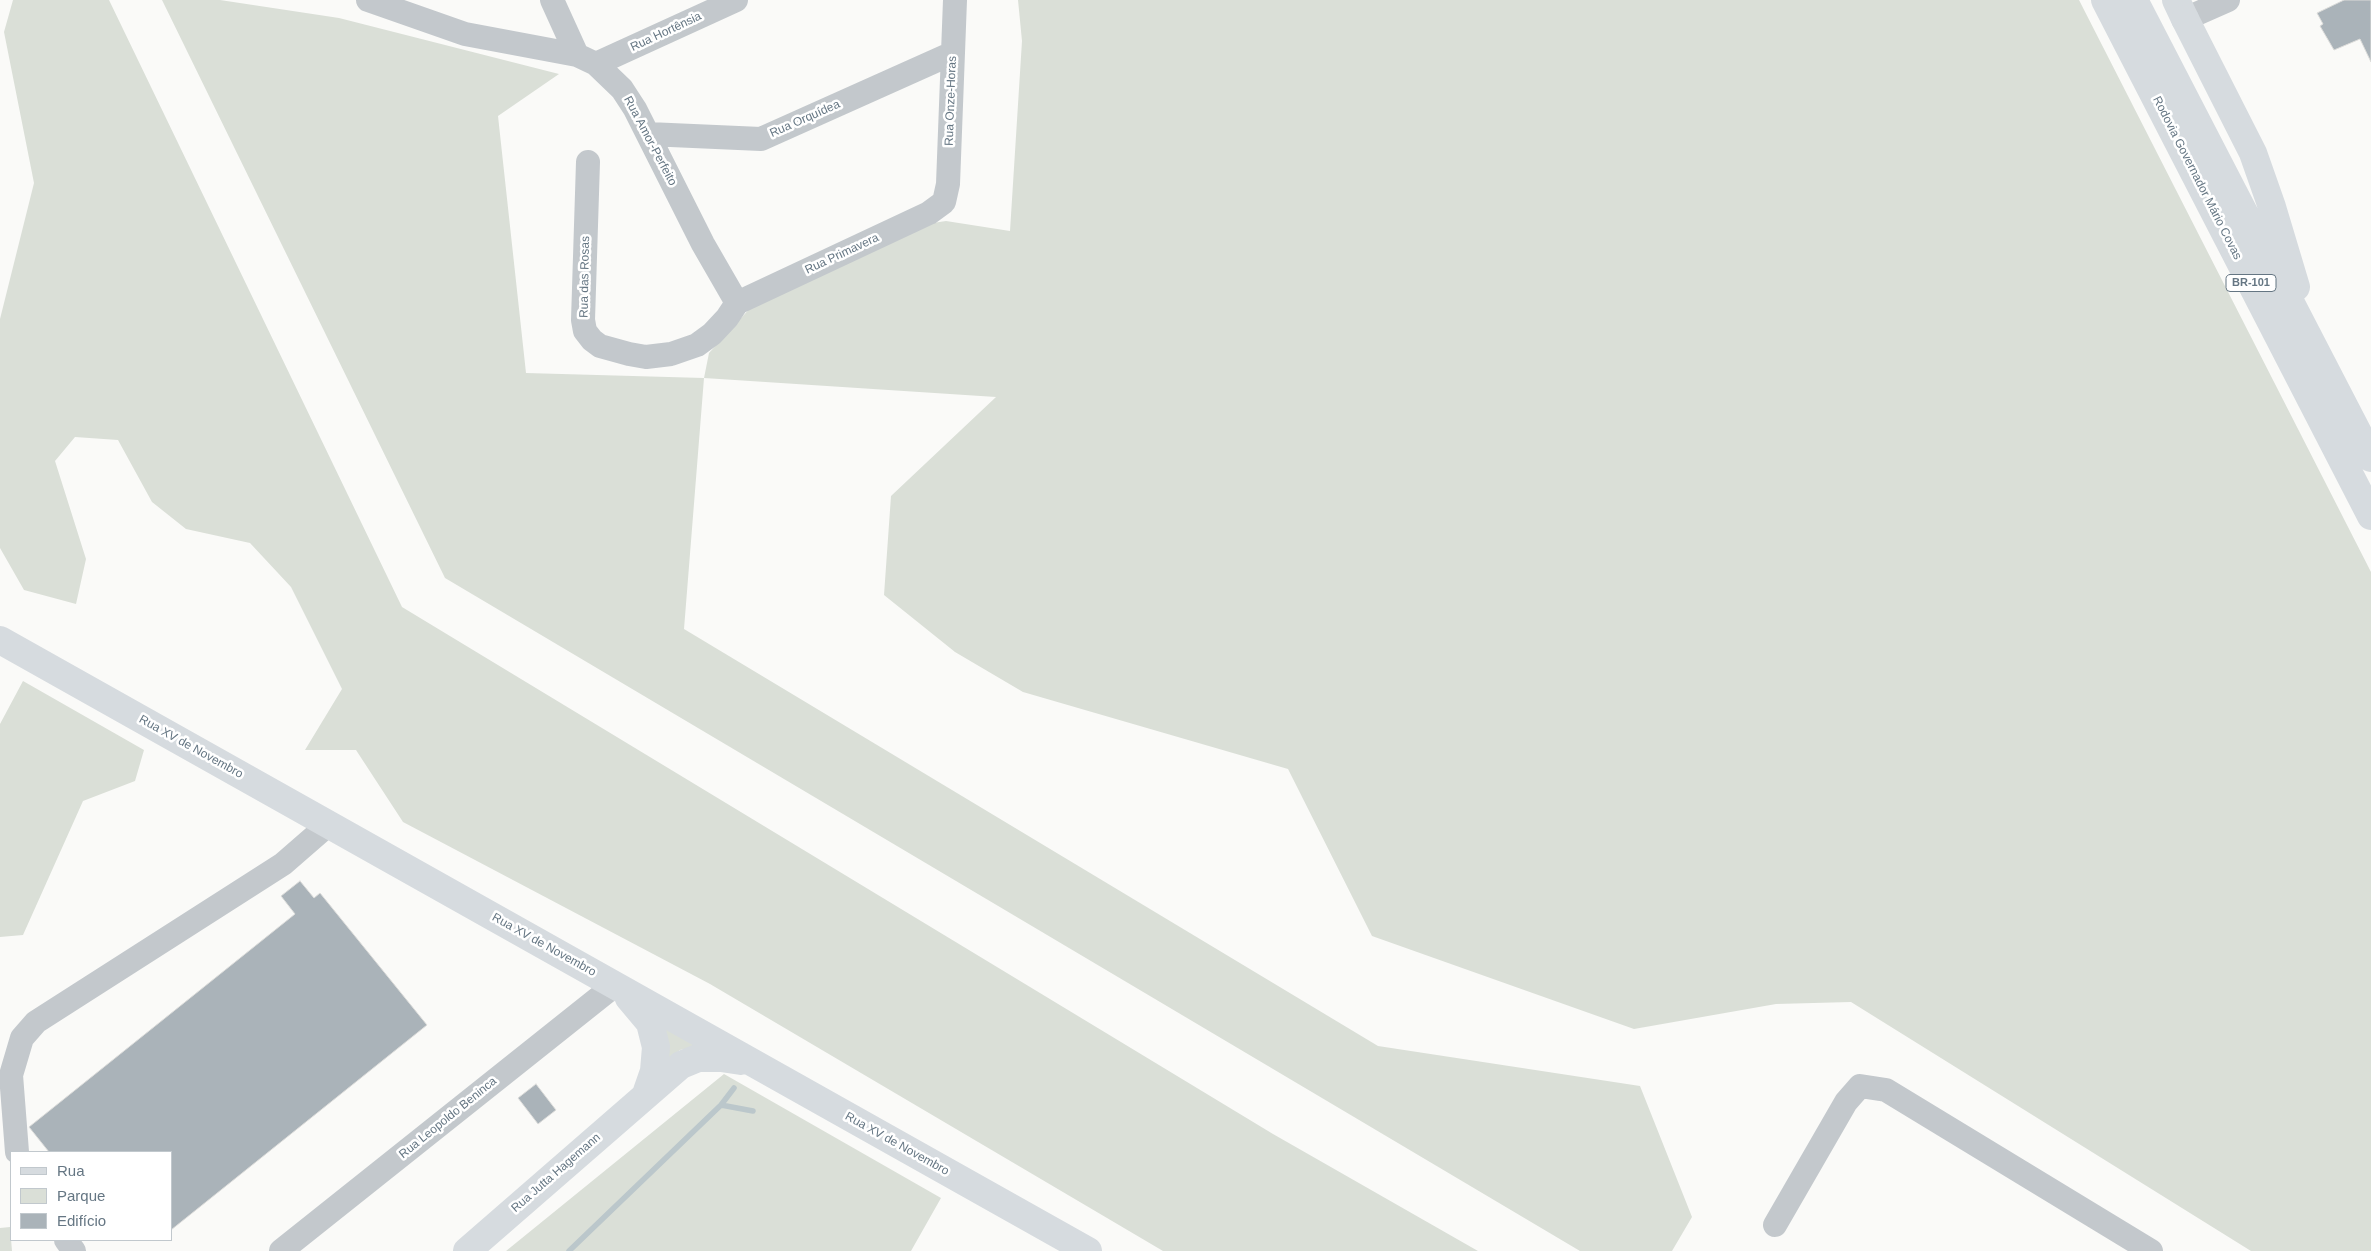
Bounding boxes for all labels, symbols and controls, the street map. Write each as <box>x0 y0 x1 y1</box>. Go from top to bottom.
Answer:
street label: Rua Hortênsia <box>628 9 704 55</box>
street label: Rua Onze-Horas <box>942 56 960 146</box>
street label: Rua Amor-Perfeito <box>620 94 680 188</box>
street label: Rodovia Governador Mário Covas <box>2149 94 2245 262</box>
street label: Rua Orquídea <box>768 97 842 141</box>
street label: Rua Primavera <box>803 231 881 277</box>
street label: Rua das Rosas <box>577 236 593 318</box>
road number: BR-101 <box>2226 274 2276 292</box>
street label: Rua XV de Novembro <box>136 712 246 782</box>
street label: Rua XV de Novembro <box>489 910 599 980</box>
street label: Rua Leopoldo Beninca <box>396 1074 500 1162</box>
street label: Rua XV de Novembro <box>842 1109 952 1179</box>
street label: Rua Jutta Hagemann <box>508 1130 604 1216</box>
legend <box>10 1151 172 1241</box>
text: Rua <box>57 1162 85 1179</box>
text: Parque <box>57 1187 105 1204</box>
text: Edifício <box>57 1212 106 1229</box>

